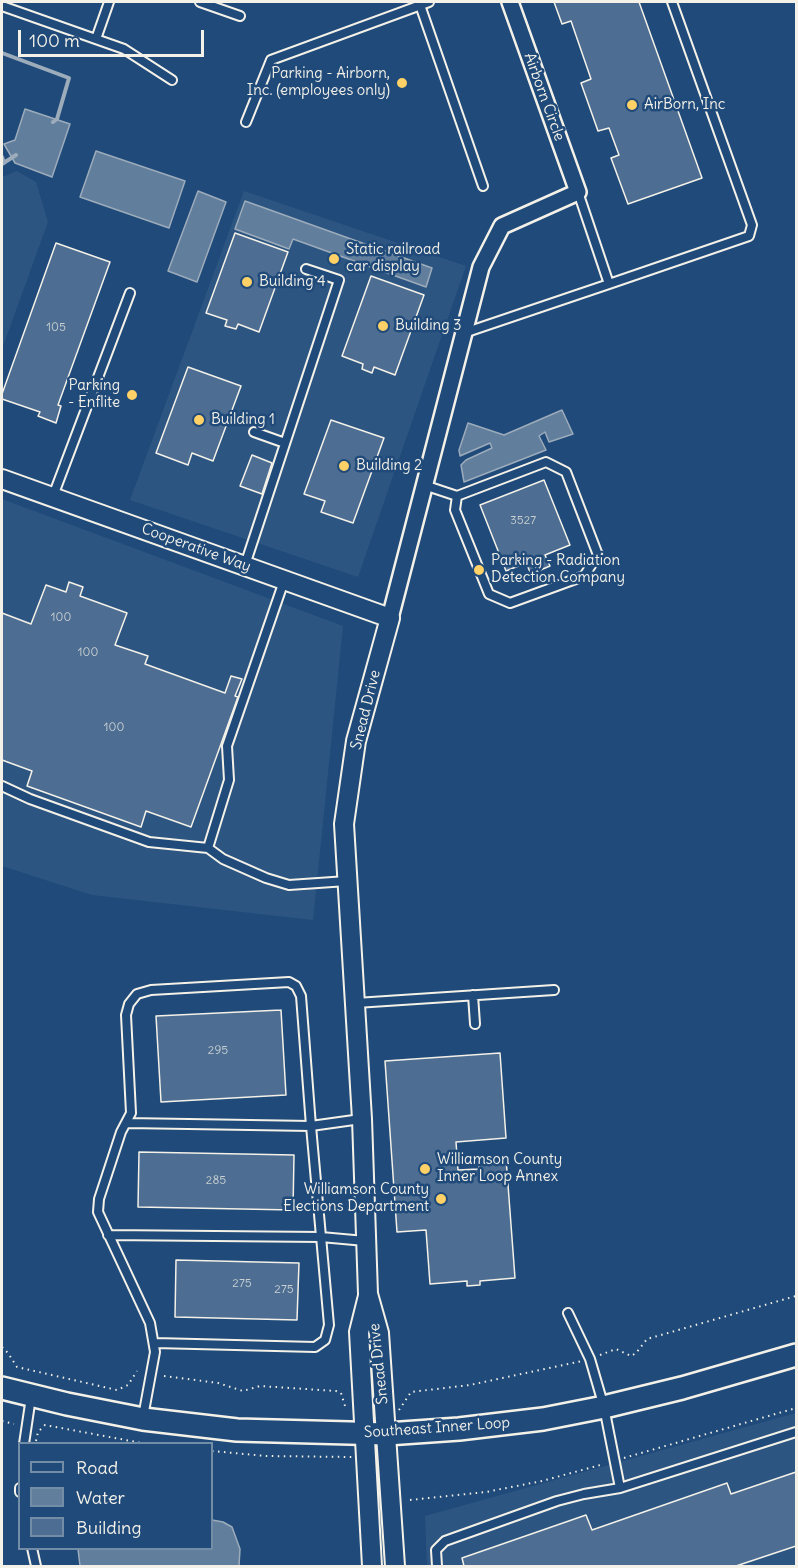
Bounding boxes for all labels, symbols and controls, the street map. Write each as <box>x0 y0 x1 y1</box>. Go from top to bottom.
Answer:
scale bar <box>21 18 207 56</box>
text: 100 m <box>29 29 80 52</box>
street label: Airborn Circle <box>520 50 568 144</box>
place label: Parking - Airborn, Inc. (employees only) <box>247 65 390 100</box>
marker: Parking - Airborn, Inc. (employees only) <box>395 76 409 90</box>
place label: AirBorn, Inc <box>644 96 725 114</box>
marker: AirBorn, Inc <box>625 98 639 112</box>
place label: Static railroad car display <box>346 241 440 276</box>
marker: Static railroad car display <box>327 252 341 266</box>
place label: Building 4 <box>259 273 326 291</box>
marker: Building 4 <box>240 275 254 289</box>
place label: Building 3 <box>395 317 462 335</box>
marker: Building 3 <box>376 319 390 333</box>
house number: 105 <box>46 321 66 335</box>
place label: Parking - Enflite <box>68 377 120 412</box>
marker: Parking - Enflite <box>125 388 139 402</box>
place label: Building 1 <box>211 411 275 429</box>
marker: Building 1 <box>192 413 206 427</box>
place label: Building 2 <box>356 457 422 475</box>
marker: Building 2 <box>337 459 351 473</box>
house number: 3527 <box>510 514 536 528</box>
street label: Cooperative Way <box>139 520 253 576</box>
place label: Parking - Radiation Detection Company <box>491 552 625 587</box>
marker: Parking - Radiation Detection Company <box>472 563 486 577</box>
house number: 100 <box>51 611 71 625</box>
house number: 100 <box>78 646 98 660</box>
street label: Snead Drive <box>347 668 385 752</box>
house number: 100 <box>104 721 124 735</box>
house number: 295 <box>208 1044 228 1058</box>
place label: Williamson County Inner Loop Annex <box>437 1151 562 1186</box>
marker: Williamson County Inner Loop Annex <box>418 1162 432 1176</box>
house number: 285 <box>206 1174 226 1188</box>
place label: Williamson County Elections Department <box>283 1181 429 1216</box>
marker: Williamson County Elections Department <box>434 1192 448 1206</box>
house number: 275 <box>232 1277 252 1291</box>
house number: 275 <box>274 1283 294 1297</box>
street label: Snead Drive <box>366 1323 392 1405</box>
street label: Southeast Inner Loop <box>363 1414 511 1442</box>
legend <box>18 1442 213 1550</box>
text: Road <box>76 1456 118 1479</box>
text: Water <box>76 1486 125 1509</box>
text: Building <box>76 1516 141 1539</box>

